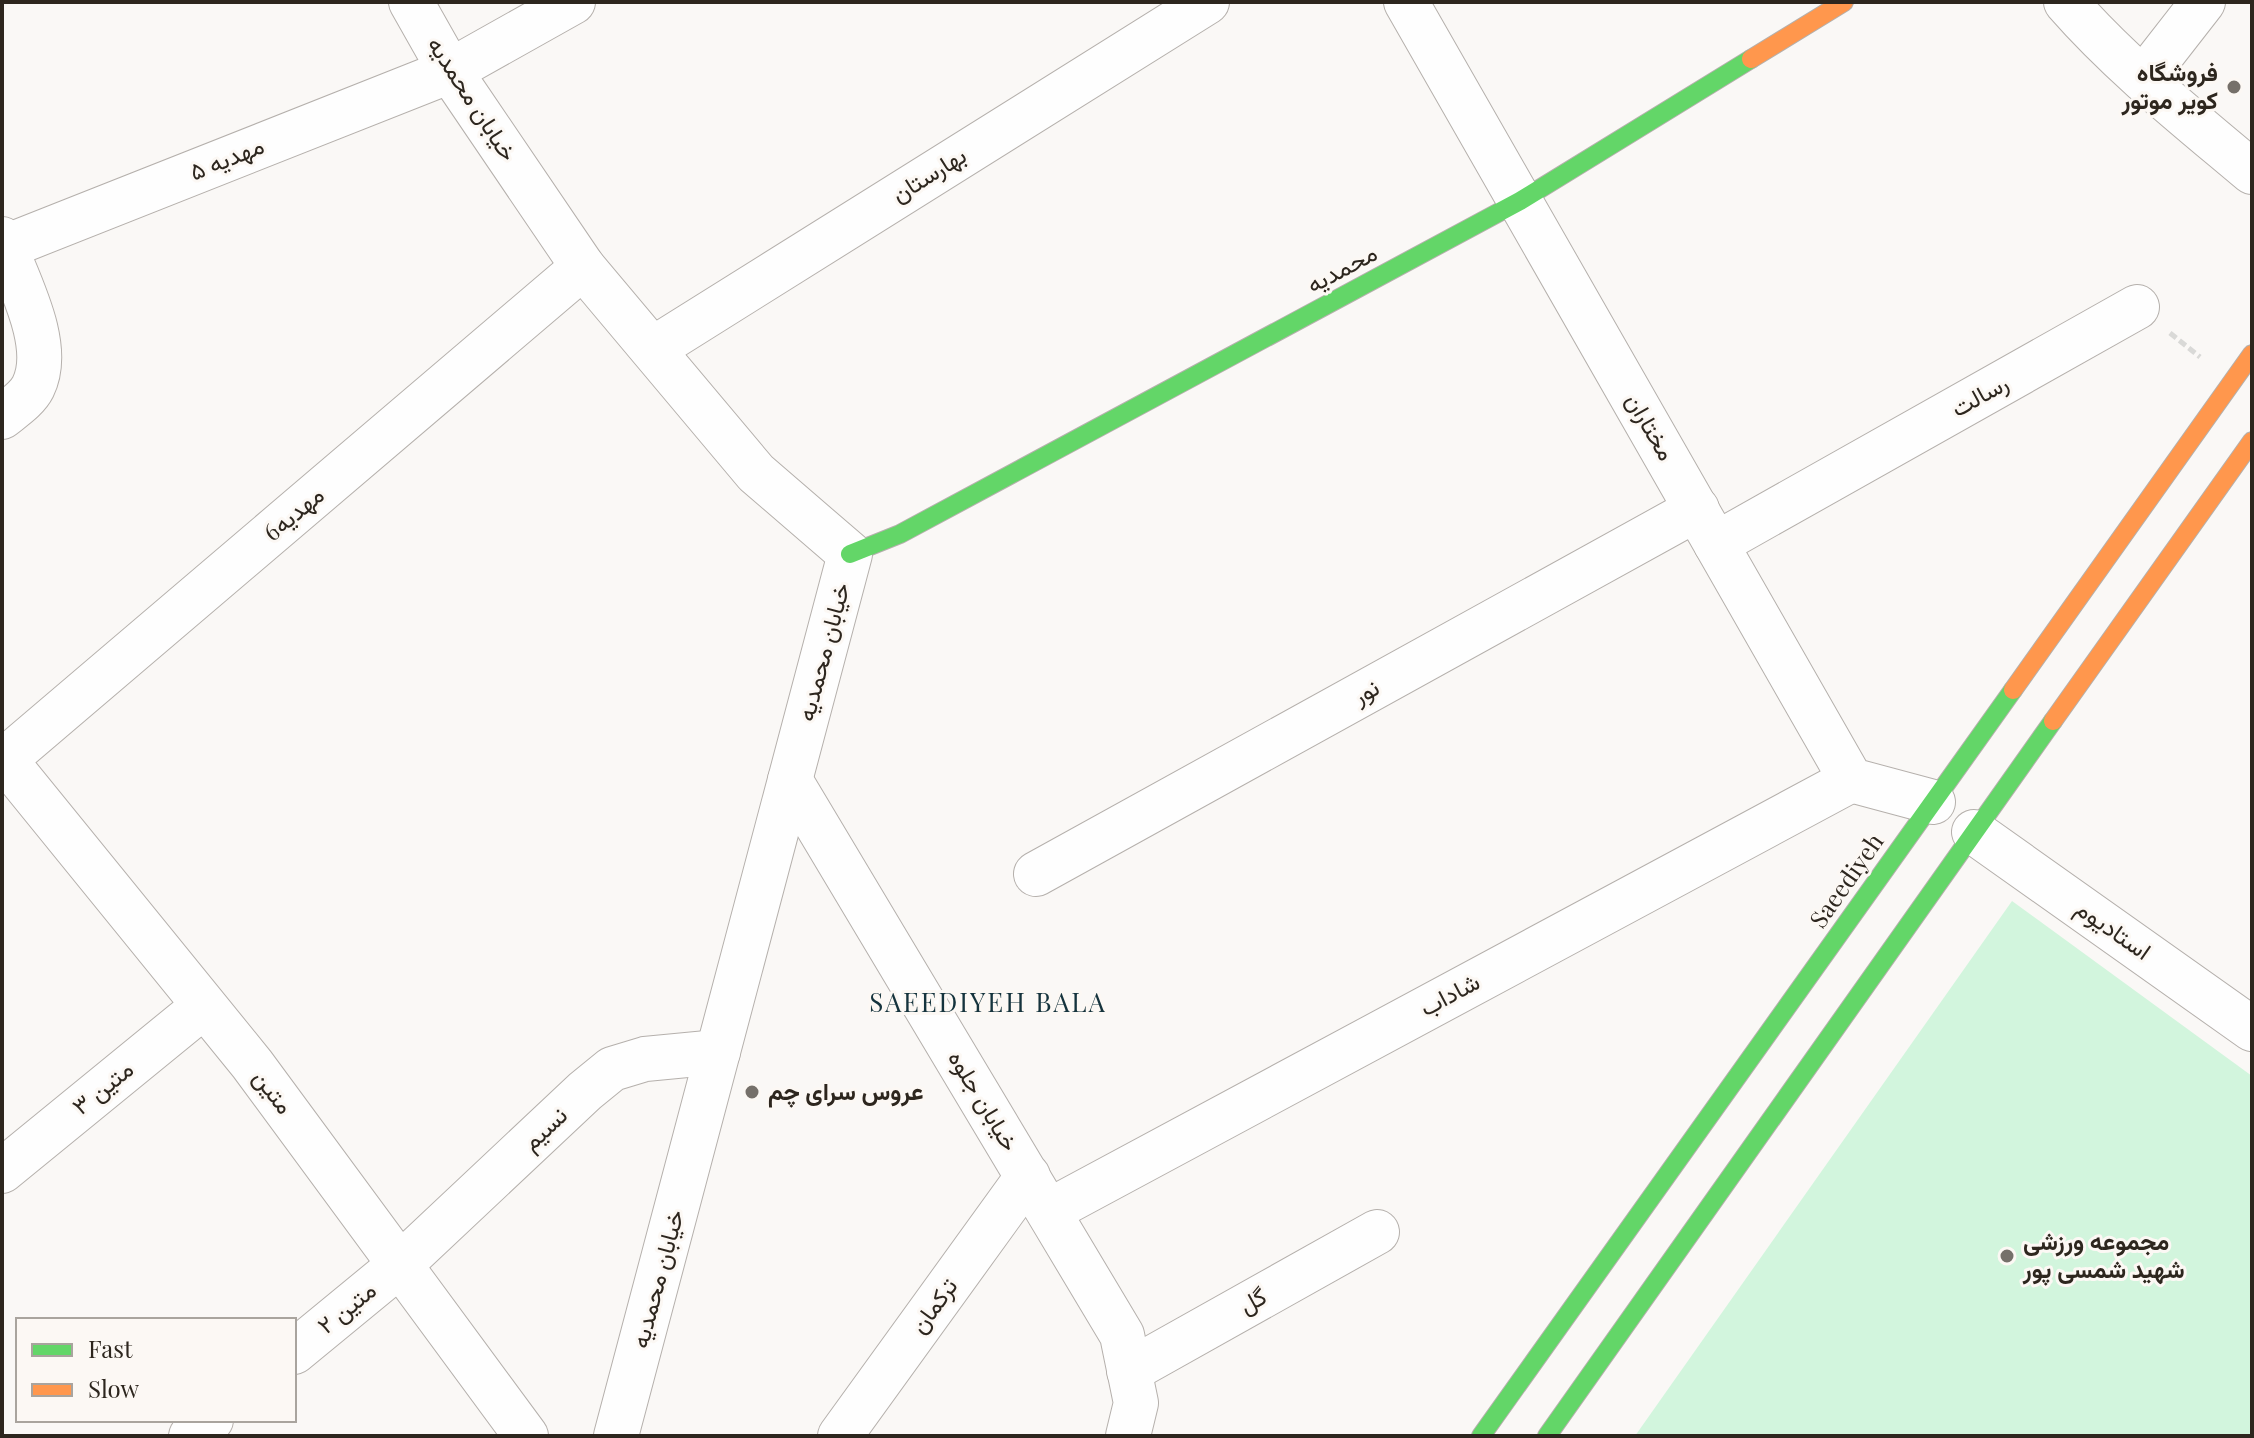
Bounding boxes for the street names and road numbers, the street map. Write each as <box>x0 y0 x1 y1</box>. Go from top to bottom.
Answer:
street label: خیابان محمدیه <box>422 30 526 166</box>
street label: مهدیه ۵ <box>184 128 269 187</box>
street label: بهارستان <box>885 138 972 210</box>
street label: محمدیه <box>1300 235 1382 299</box>
street label: رسالت <box>1945 366 2014 424</box>
street label: مختاران <box>1619 386 1684 466</box>
street label: مهدیه6 <box>256 478 330 548</box>
street label: خیابان محمدیه <box>788 579 856 724</box>
street label: نور <box>1345 670 1385 712</box>
street label: Saeediyeh <box>1801 826 1890 933</box>
street label: استادیوم <box>2069 891 2158 968</box>
street label: شاداب <box>1414 964 1484 1022</box>
street label: خیابان جلوه <box>941 1044 1027 1157</box>
street label: متین ۳ <box>64 1052 139 1121</box>
street label: متین <box>247 1062 302 1120</box>
street label: نسیم <box>514 1098 575 1158</box>
street label: خیابان محمدیه <box>622 1206 690 1351</box>
street label: ترکمان <box>901 1271 964 1340</box>
street label: متین ۲ <box>310 1273 382 1340</box>
street label: گل <box>1233 1279 1271 1320</box>

